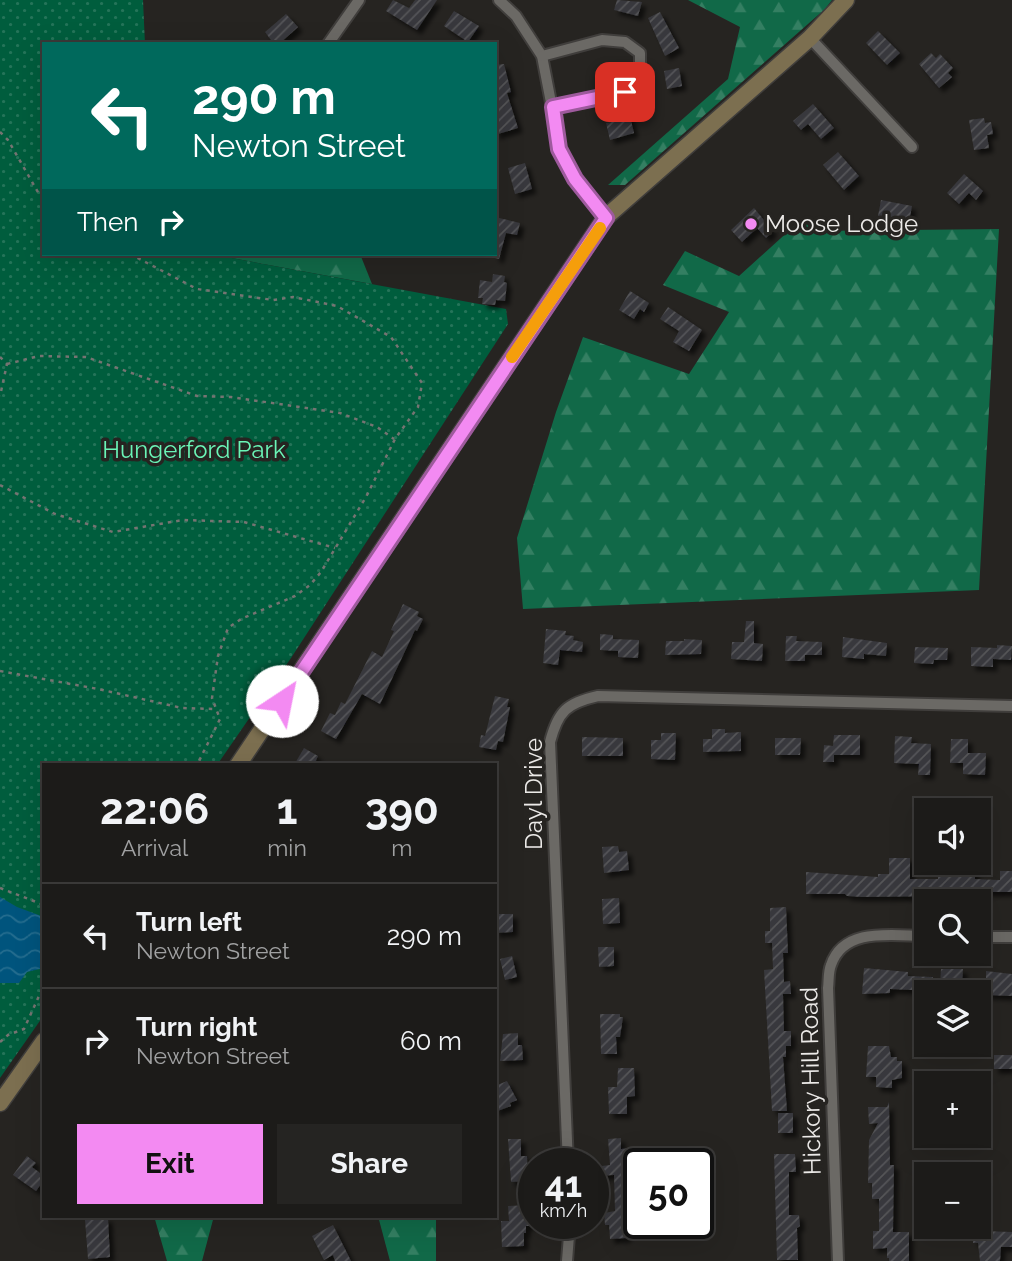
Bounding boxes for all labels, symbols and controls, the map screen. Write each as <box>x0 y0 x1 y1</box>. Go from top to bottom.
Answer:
pin <box>595 62 655 122</box>
text: 290 m <box>192 68 336 125</box>
icon: left <box>77 70 168 161</box>
icon: arrive <box>606 73 644 111</box>
text: Newton Street <box>192 127 406 164</box>
icon: right <box>152 203 190 241</box>
text: Then <box>77 207 138 237</box>
place label: Moose Lodge <box>765 209 918 238</box>
marker: Moose Lodge <box>743 216 759 232</box>
park label: Hungerford Park <box>102 435 286 464</box>
position arrow <box>245 664 319 738</box>
street label: Dayl Drive <box>519 738 548 850</box>
text: 22:06 <box>100 785 209 834</box>
text: 1 <box>277 785 297 834</box>
text: 390 <box>365 785 439 834</box>
map controls <box>914 798 991 1239</box>
button: sound <box>914 798 991 875</box>
text: Arrival <box>121 834 188 861</box>
text: min <box>267 834 307 861</box>
text: m <box>391 834 412 861</box>
button: search <box>914 889 991 966</box>
text: Turn left <box>136 907 242 937</box>
icon: left <box>77 917 115 955</box>
text: 290 m <box>387 921 462 951</box>
text: Newton Street <box>136 937 290 964</box>
button: layers <box>914 980 991 1057</box>
street label: Hickory Hill Road <box>794 987 827 1175</box>
text: Turn right <box>136 1012 257 1042</box>
icon: right <box>77 1022 115 1060</box>
text: 60 m <box>400 1026 462 1056</box>
text: Newton Street <box>136 1042 290 1069</box>
button: + <box>914 1071 991 1148</box>
button: Exit <box>77 1124 263 1204</box>
button: Share <box>277 1124 462 1204</box>
speed limit sign: 50 <box>623 1148 714 1239</box>
button: − <box>914 1162 991 1239</box>
text: 41 <box>545 1164 582 1205</box>
text: km/h <box>540 1200 587 1221</box>

